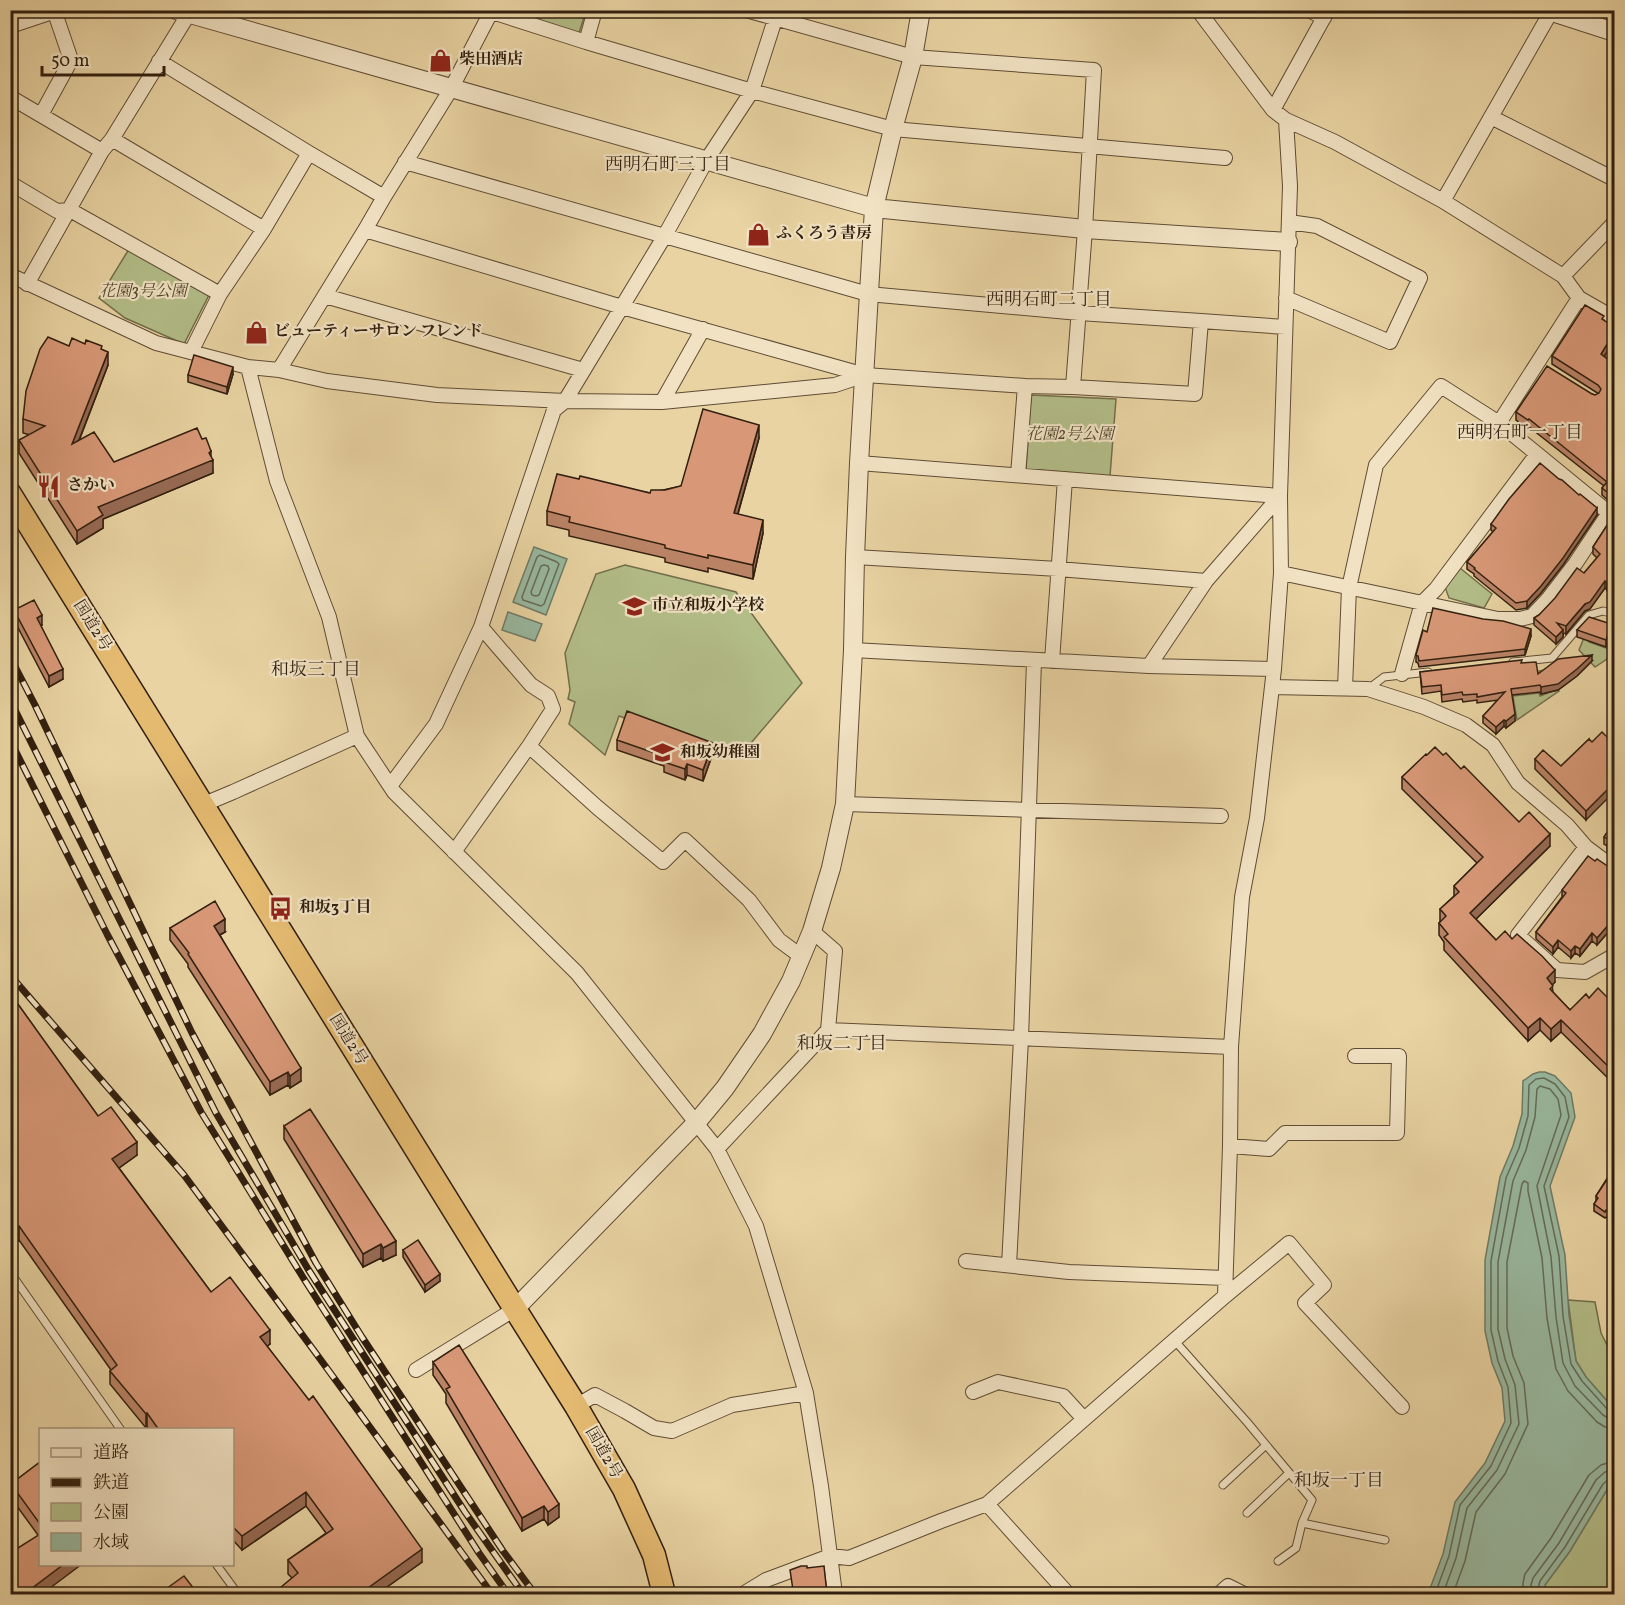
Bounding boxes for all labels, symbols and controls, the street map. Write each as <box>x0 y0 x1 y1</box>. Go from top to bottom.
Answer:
scale bar <box>42 39 164 77</box>
shop icon: 柴田酒店 <box>428 47 454 73</box>
text: 50 m <box>51 49 90 74</box>
place label: 柴田酒店 <box>459 49 523 71</box>
district label: 西明石町三丁目 <box>605 153 731 178</box>
shop icon: ふくろう書房 <box>745 221 771 247</box>
place label: ふくろう書房 <box>776 223 872 245</box>
park label: 花園3号公園 <box>99 281 190 303</box>
district label: 西明石町二丁目 <box>986 288 1112 313</box>
shop icon: ビューティーサロン フレンド <box>243 319 269 345</box>
place label: ビューティーサロン フレンド <box>274 321 483 343</box>
district label: 西明石町一丁目 <box>1457 421 1583 446</box>
park label: 花園2号公園 <box>1026 424 1117 446</box>
restaurant icon: さかい <box>36 473 62 499</box>
place label: さかい <box>67 475 115 497</box>
school or university icon: 市立和坂小学校 <box>621 593 647 619</box>
place label: 市立和坂小学校 <box>652 595 765 617</box>
street label: 国道2号 <box>68 596 116 656</box>
district label: 和坂三丁目 <box>271 658 361 683</box>
school or university icon: 和坂幼稚園 <box>649 740 675 766</box>
place label: 和坂幼稚園 <box>680 742 760 764</box>
bus stop icon: 和坂3丁目 <box>268 895 294 921</box>
place label: 和坂3丁目 <box>299 897 371 919</box>
street label: 国道2号 <box>324 1010 372 1070</box>
district label: 和坂二丁目 <box>797 1032 887 1057</box>
street label: 国道2号 <box>579 1423 627 1483</box>
legend <box>39 1428 234 1566</box>
text: 道路 <box>93 1441 129 1466</box>
district label: 和坂一丁目 <box>1294 1469 1384 1494</box>
text: 鉄道 <box>93 1471 129 1496</box>
text: 公園 <box>93 1501 129 1526</box>
text: 水域 <box>93 1531 129 1556</box>

